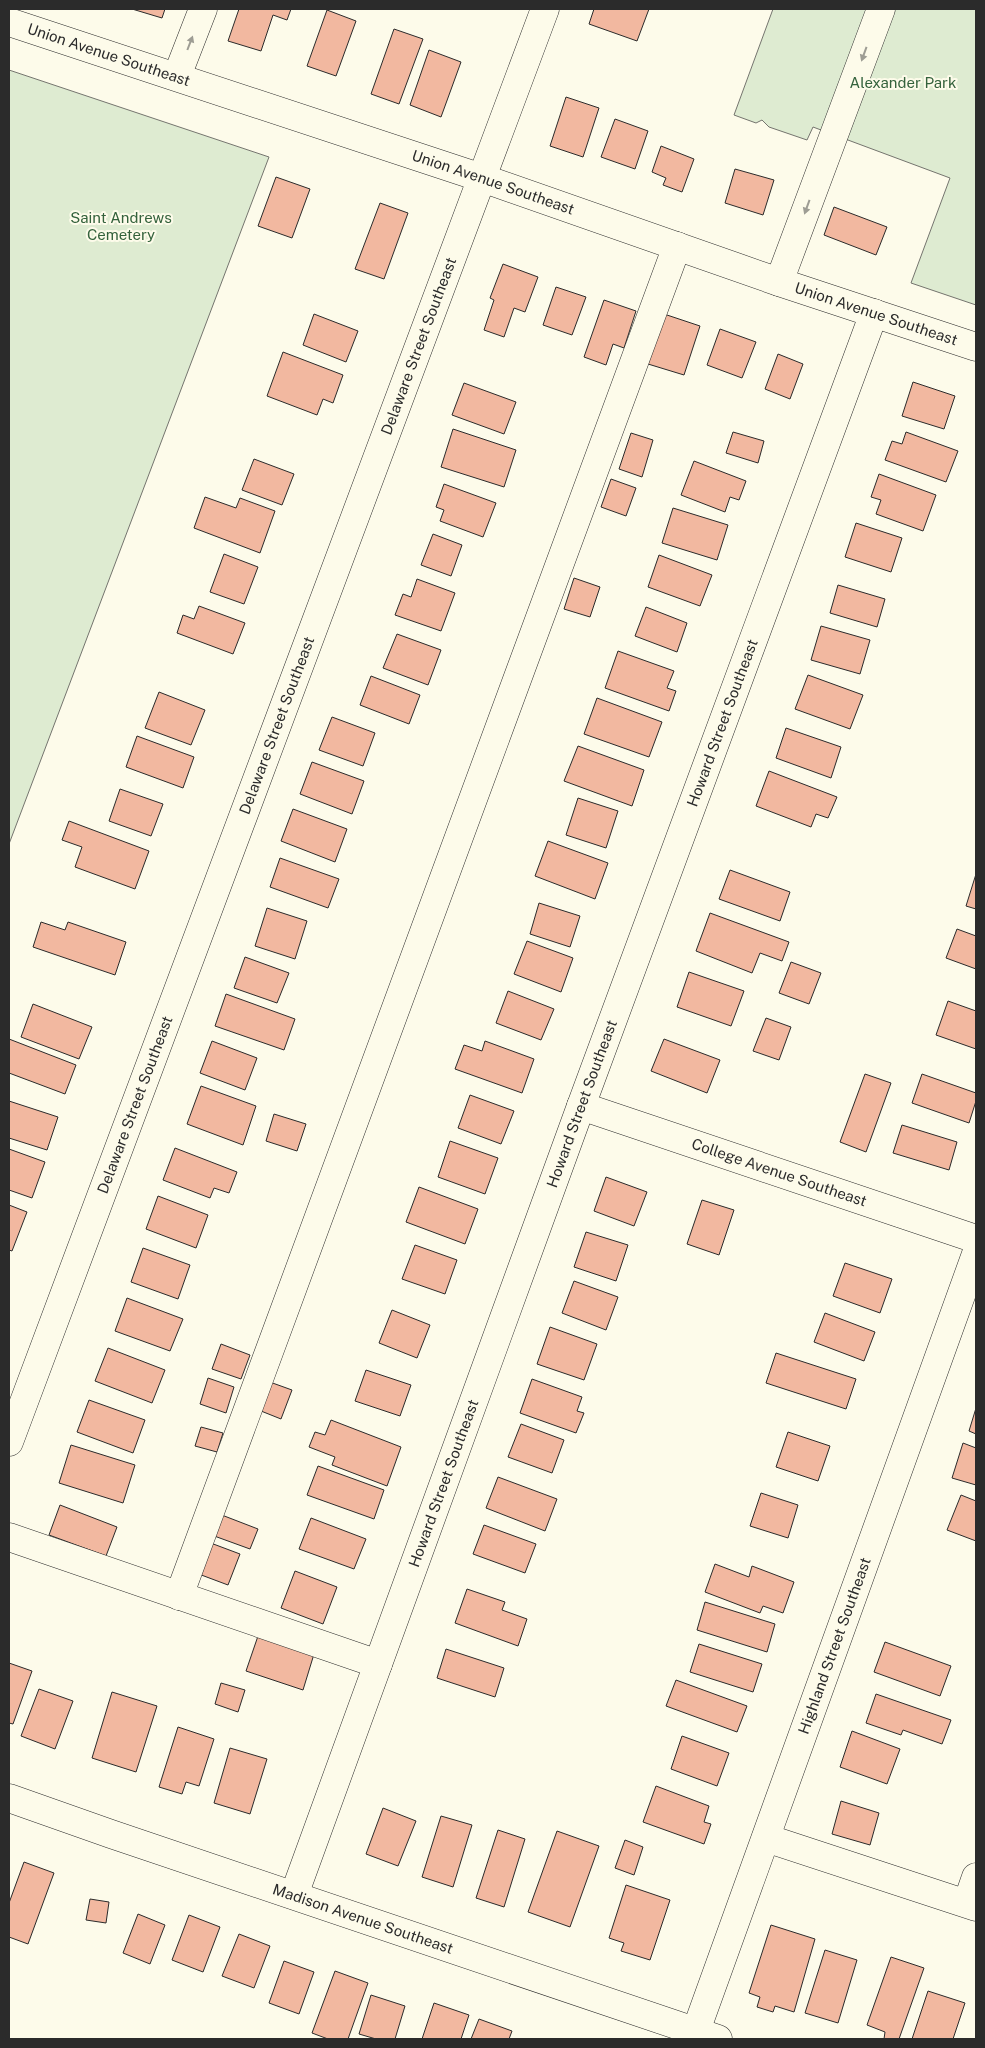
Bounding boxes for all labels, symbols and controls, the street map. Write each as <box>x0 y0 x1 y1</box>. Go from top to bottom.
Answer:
street label: Union Avenue Southeast <box>25 20 193 89</box>
one-way arrow <box>187 35 194 50</box>
one-way arrow <box>860 47 867 62</box>
park label: Alexander Park <box>850 74 956 91</box>
street label: Union Avenue Southeast <box>410 146 577 218</box>
one-way arrow <box>803 199 811 214</box>
park label: Saint Andrews Cemetery <box>70 209 172 243</box>
street label: Delaware Street Southeast <box>377 255 459 437</box>
street label: Union Avenue Southeast <box>793 279 960 348</box>
street label: Delaware Street Southeast <box>236 634 318 816</box>
street label: Howard Street Southeast <box>683 637 761 809</box>
street label: Delaware Street Southeast <box>94 1013 176 1196</box>
street label: Howard Street Southeast <box>543 1017 620 1190</box>
street label: College Avenue Southeast <box>689 1135 869 1210</box>
street label: Howard Street Southeast <box>405 1397 482 1569</box>
street label: Highland Street Southeast <box>795 1555 874 1736</box>
street label: Madison Avenue Southeast <box>271 1880 456 1957</box>

